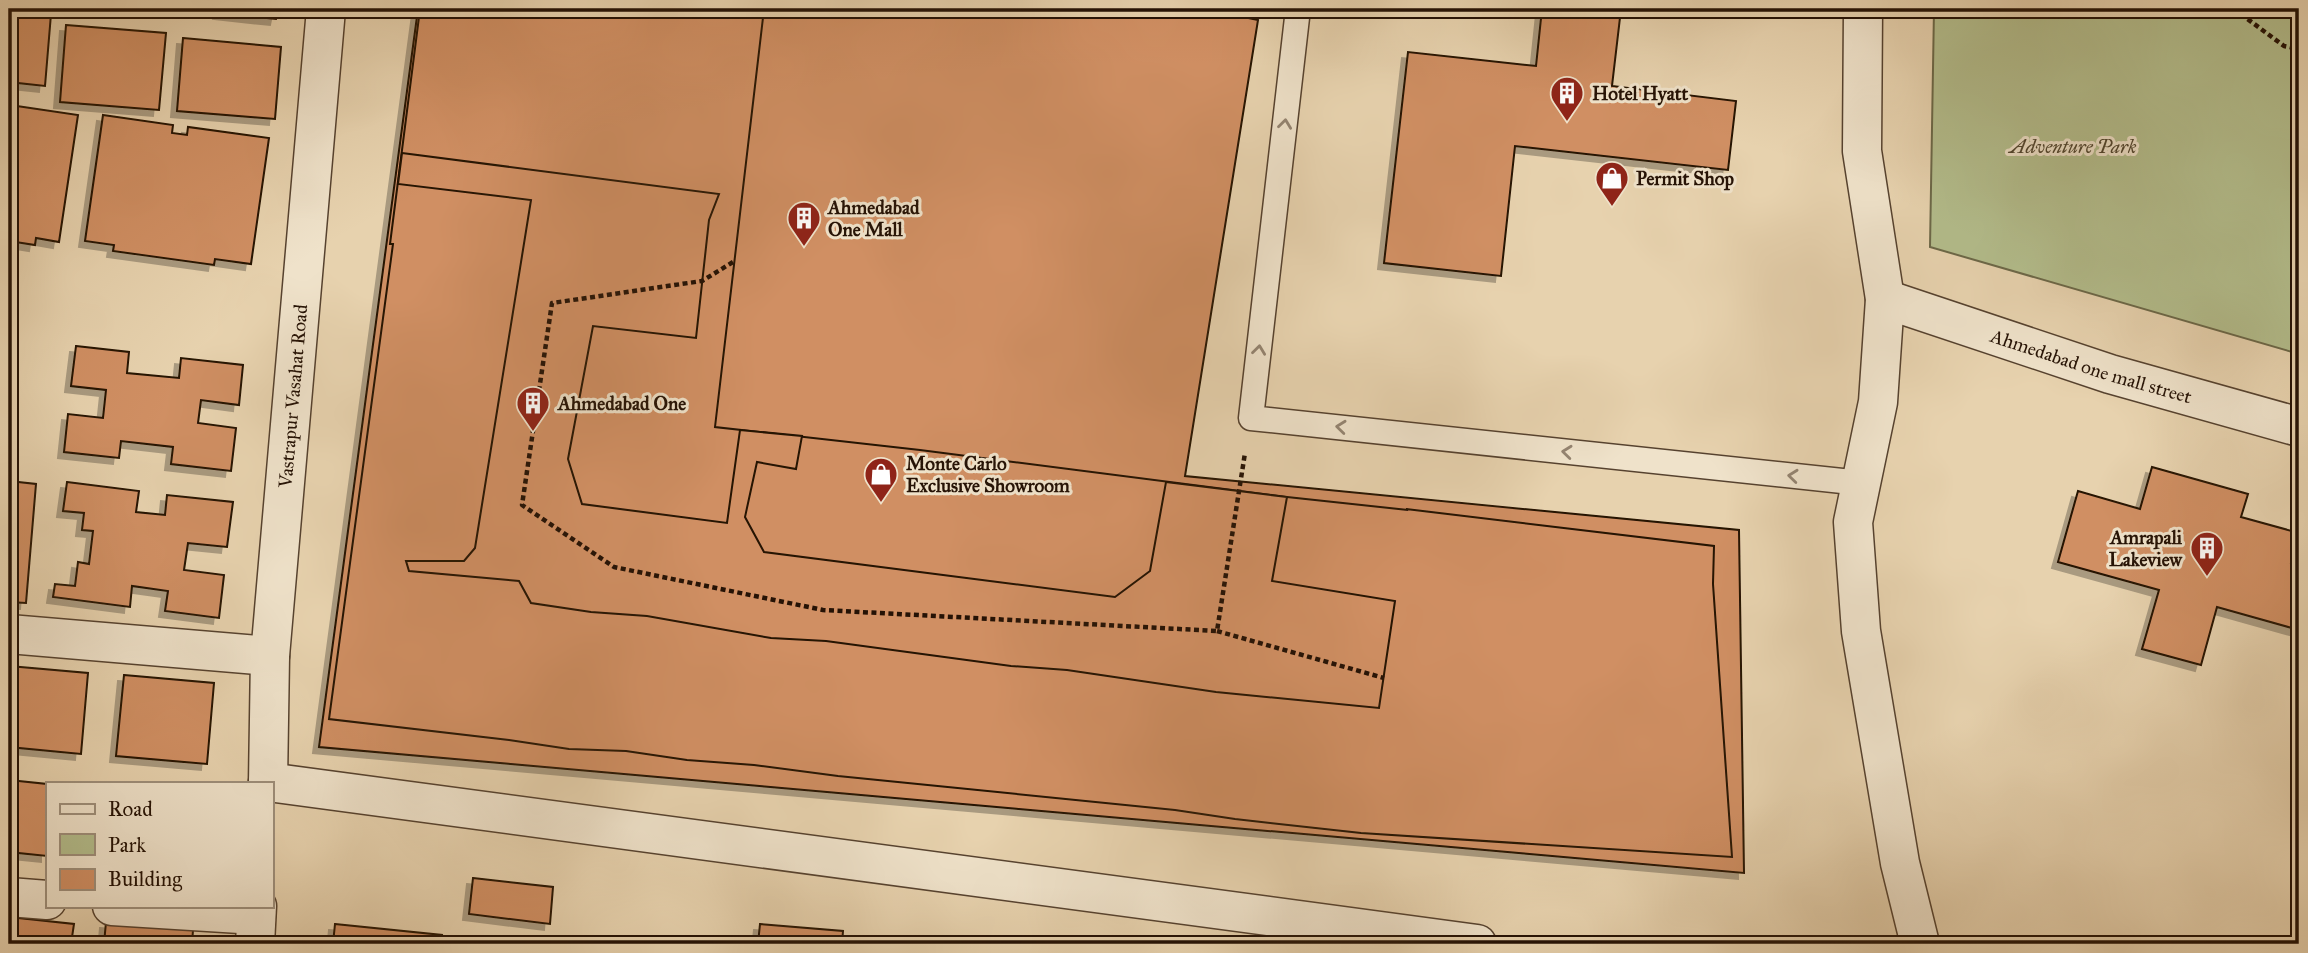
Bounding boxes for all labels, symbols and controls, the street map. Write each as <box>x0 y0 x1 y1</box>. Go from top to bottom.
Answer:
building icon: Hotel Hyatt <box>1548 74 1586 123</box>
place label: Hotel Hyatt <box>1592 82 1688 106</box>
one-way arrow <box>1277 118 1292 130</box>
park label: Adventure Park <box>2008 135 2137 158</box>
shop icon: Permit Shop <box>1593 159 1631 208</box>
place label: Permit Shop <box>1636 167 1734 191</box>
place label: Ahmedabad One Mall <box>826 196 920 241</box>
building icon: Ahmedabad One Mall <box>785 199 823 248</box>
street label: Vastrapur Vasahat Road <box>274 303 312 490</box>
street label: Ahmedabad one mall street <box>1987 324 2195 408</box>
one-way arrow <box>1251 344 1266 356</box>
building icon: Ahmedabad One <box>514 384 552 433</box>
place label: Ahmedabad One <box>556 392 686 415</box>
one-way arrow <box>1335 420 1346 435</box>
one-way arrow <box>1561 444 1573 459</box>
place label: Monte Carlo Exclusive Showroom <box>906 452 1070 497</box>
shop icon: Monte Carlo Exclusive Showroom <box>862 455 900 504</box>
one-way arrow <box>1787 469 1798 484</box>
place label: Amrapali Lakeview <box>2108 526 2184 571</box>
building icon: Amrapali Lakeview <box>2188 529 2226 578</box>
legend <box>46 782 273 908</box>
text: Road <box>108 796 153 822</box>
text: Park <box>108 832 146 858</box>
text: Building <box>108 866 182 892</box>

